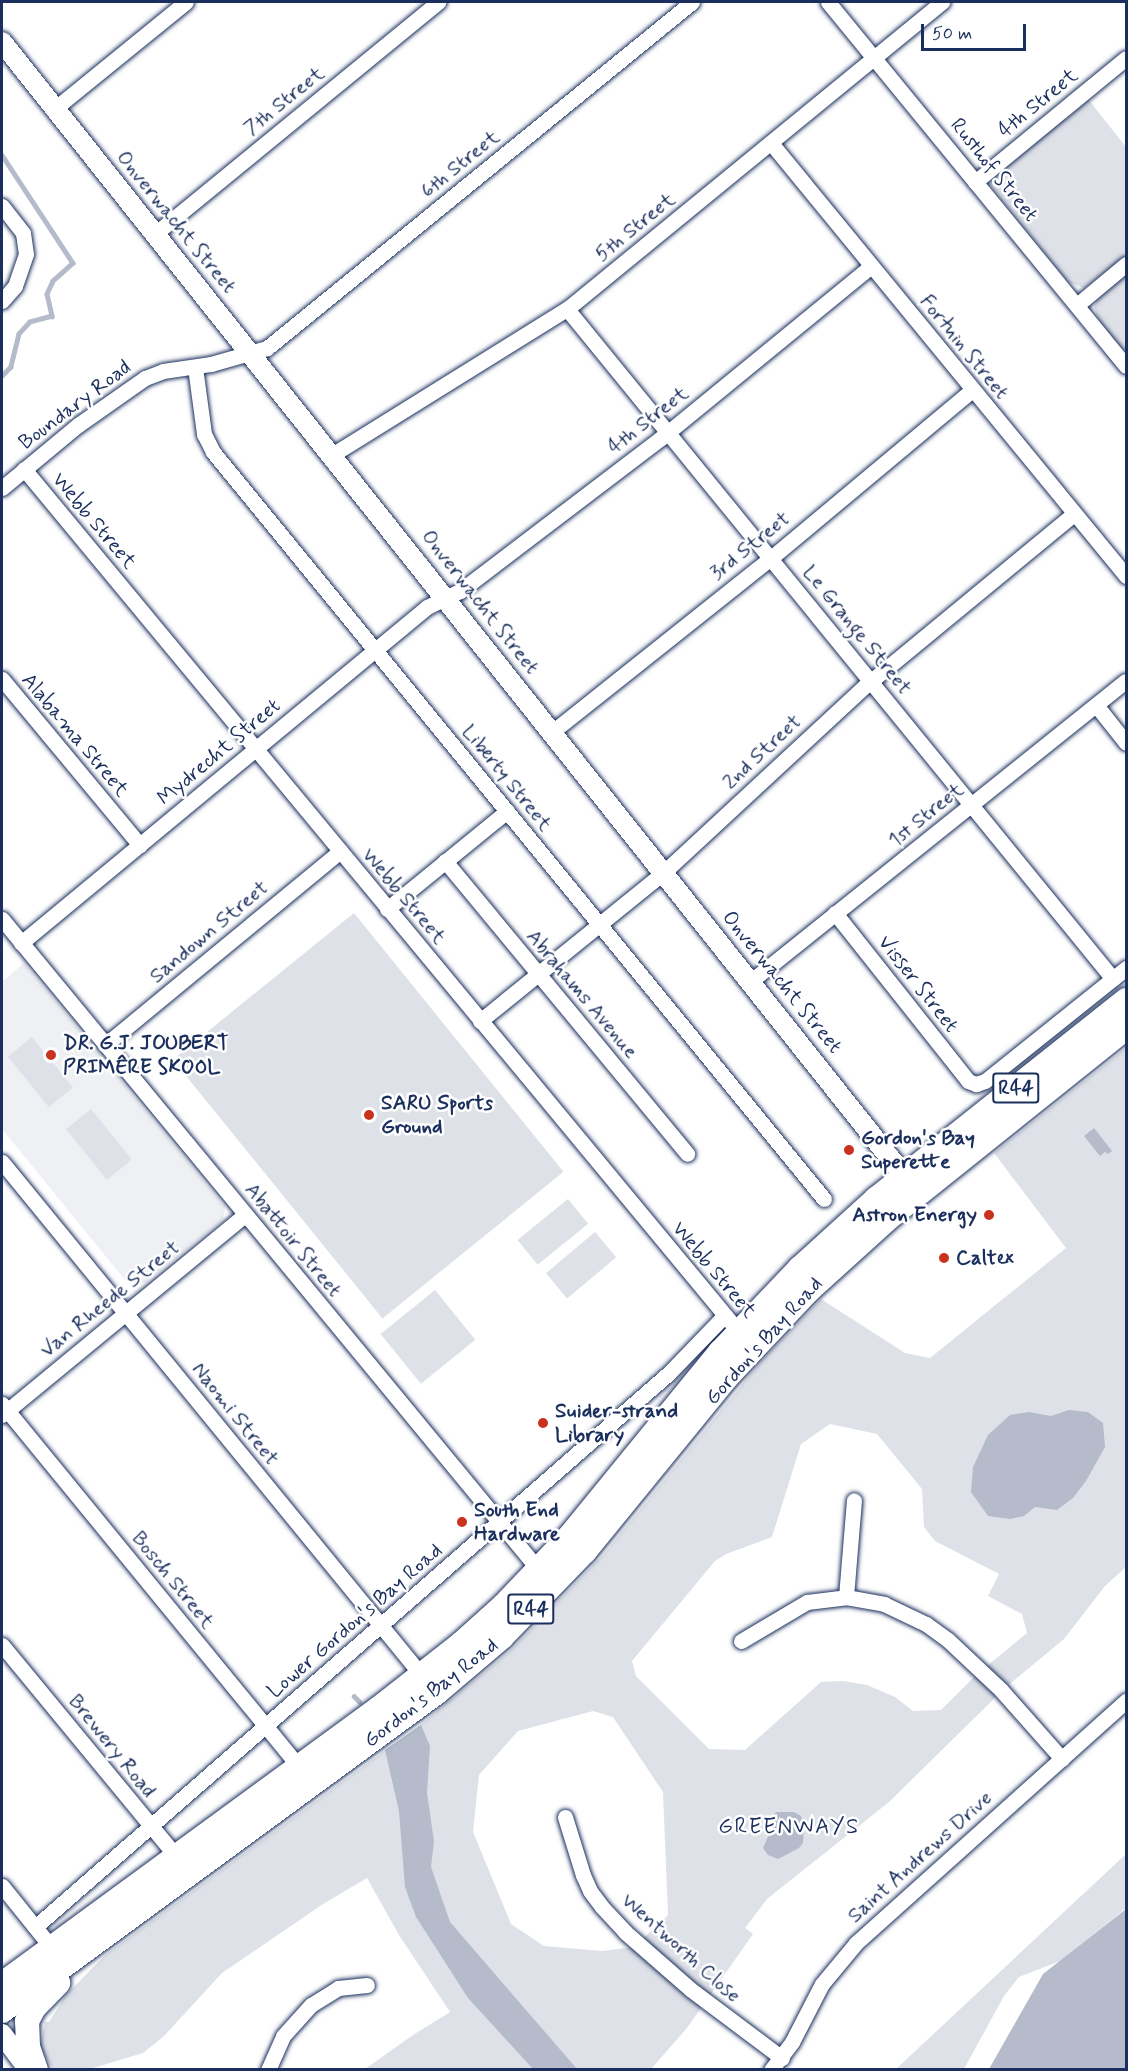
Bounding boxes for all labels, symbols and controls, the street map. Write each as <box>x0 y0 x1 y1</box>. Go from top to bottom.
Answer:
scale bar <box>924 12 1029 50</box>
text: 50 m <box>932 22 972 46</box>
street label: 7th Street <box>239 61 329 141</box>
street label: 4th Street <box>993 63 1083 143</box>
street label: Rusthof Street <box>943 112 1045 228</box>
street label: 6th Street <box>415 125 505 203</box>
street label: Onverwacht Street <box>110 144 242 300</box>
street label: 5th Street <box>590 187 680 267</box>
street label: Fortuin Street <box>913 288 1015 406</box>
street label: Boundary Road <box>14 355 136 455</box>
street label: 4th Street <box>603 381 693 459</box>
street label: Webb Street <box>46 468 142 574</box>
street label: 3rd Street <box>705 507 795 585</box>
street label: Onverwacht Street <box>415 523 545 681</box>
street label: Le Grange Street <box>796 559 918 701</box>
street label: Alabama Street <box>16 668 134 802</box>
street label: Mydrecht Street <box>151 692 287 812</box>
street label: 2nd Street <box>718 710 806 794</box>
street label: Liberty Street <box>456 719 558 837</box>
street label: 1st Street <box>883 777 969 853</box>
street label: Webb Street <box>356 843 452 949</box>
street label: Sandown Street <box>145 875 273 989</box>
street label: Onverwacht Street <box>716 904 848 1060</box>
street label: Abrahams Avenue <box>520 924 644 1064</box>
street label: Visser Street <box>871 929 965 1039</box>
place label: DR. G.J. JOUBERT PRIMÊRE SKOOL <box>63 1030 229 1080</box>
marker: DR. G.J. JOUBERT PRIMÊRE SKOOL <box>44 1048 58 1062</box>
road number: R44 <box>992 1071 1040 1105</box>
place label: SARU Sports Ground <box>381 1090 498 1140</box>
marker: SARU Sports Ground <box>362 1108 376 1122</box>
place label: Gordon's Bay Superette <box>861 1125 976 1175</box>
marker: Gordon's Bay Superette <box>842 1143 856 1157</box>
street label: Abattoir Street <box>238 1176 348 1304</box>
place label: Astron Energy <box>854 1202 977 1228</box>
marker: Astron Energy <box>982 1208 996 1222</box>
street label: Webb Street <box>666 1217 762 1323</box>
street label: Van Rheede Street <box>36 1236 184 1362</box>
place label: Caltex <box>956 1245 1014 1271</box>
marker: Caltex <box>937 1251 951 1265</box>
street label: Gordon's Bay Road <box>700 1272 828 1410</box>
street label: Naomi Street <box>186 1358 284 1470</box>
place label: Suider-strand Library <box>555 1398 678 1448</box>
marker: Suider-strand Library <box>536 1416 550 1430</box>
place label: South End Hardware <box>474 1497 560 1547</box>
marker: South End Hardware <box>455 1515 469 1529</box>
street label: Bosch Street <box>126 1526 220 1634</box>
street label: Lower Gordon's Bay Road <box>262 1538 448 1704</box>
road number: R44 <box>507 1592 555 1626</box>
street label: Gordon's Bay Road <box>359 1633 503 1753</box>
street label: Brewery Road <box>63 1690 161 1802</box>
street label: Saint Andrews Drive <box>843 1786 997 1928</box>
district label: GREENWAYS <box>718 1815 860 1841</box>
street label: Wentworth Close <box>616 1888 746 2008</box>

